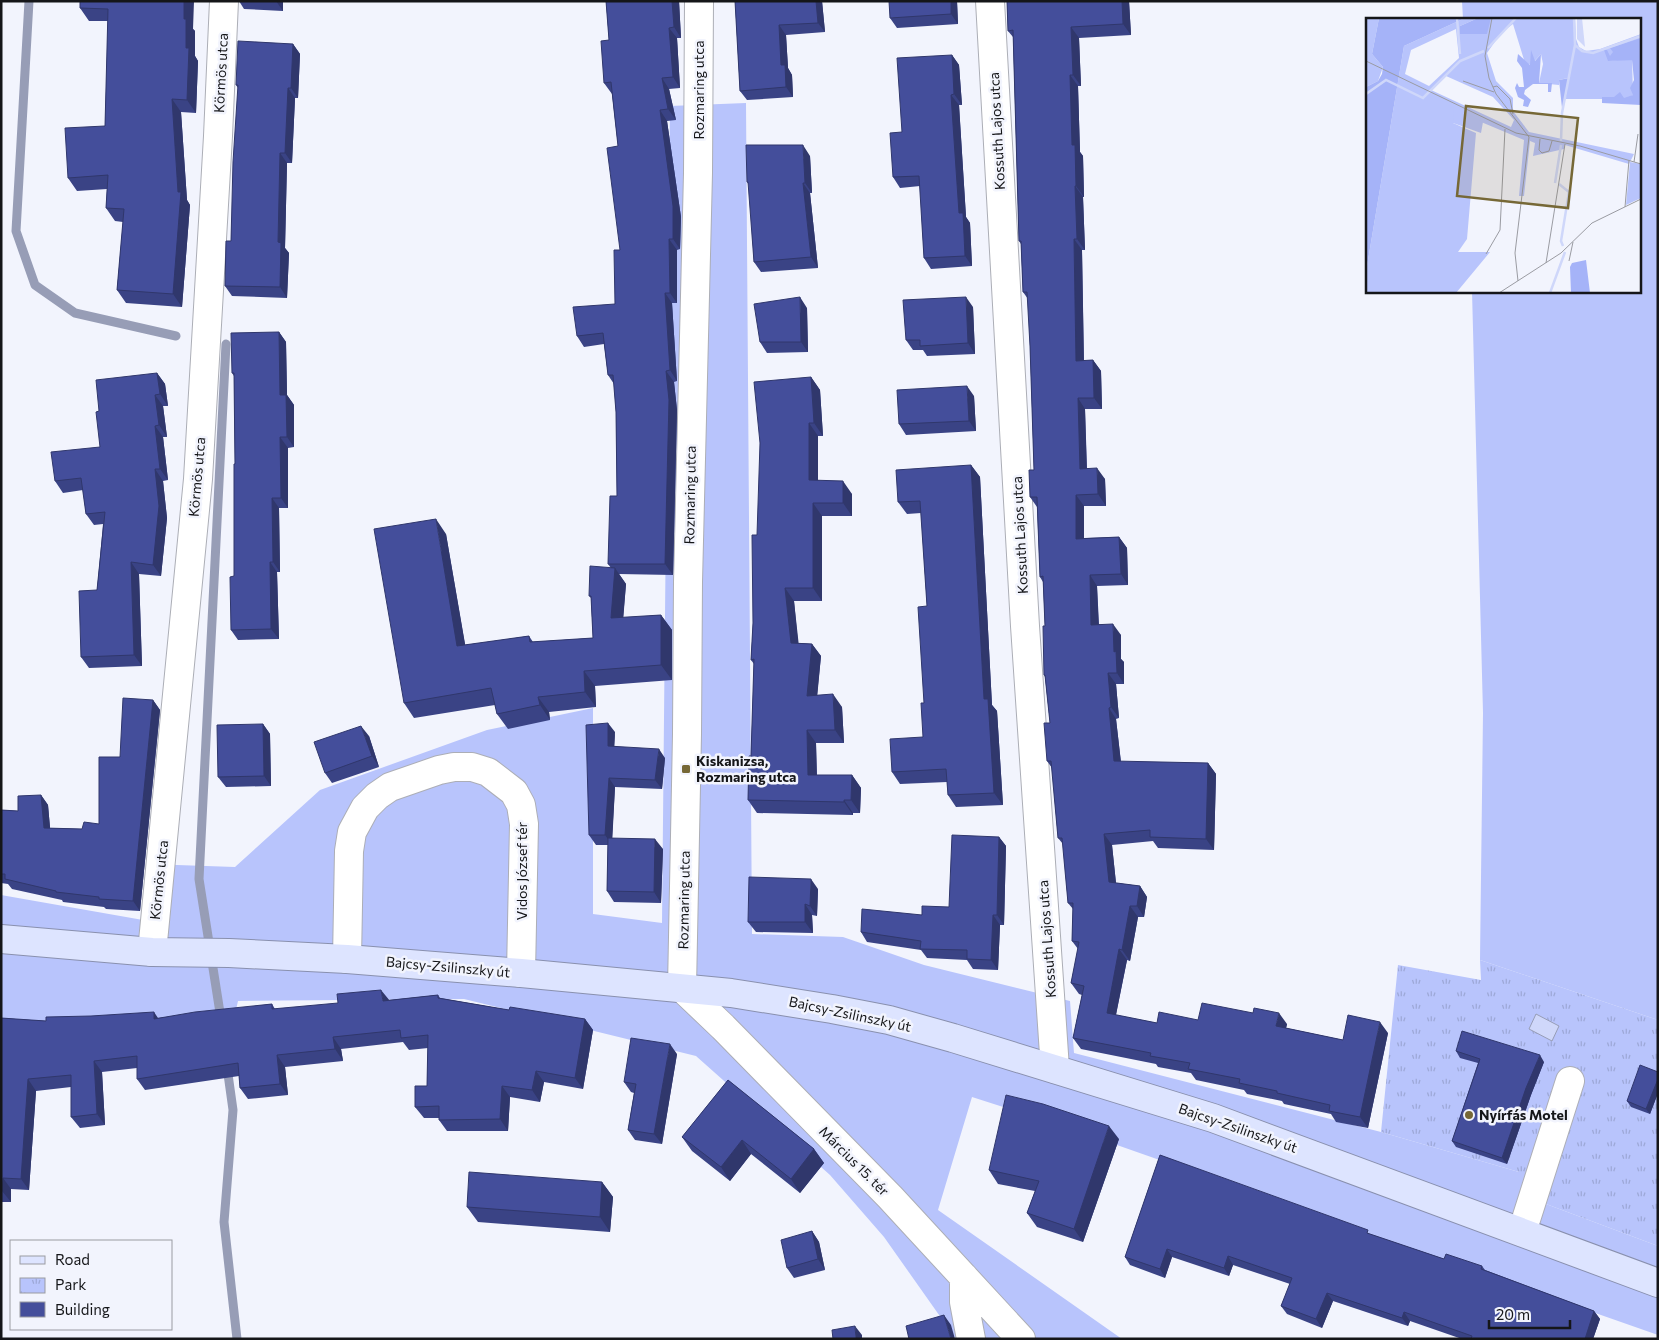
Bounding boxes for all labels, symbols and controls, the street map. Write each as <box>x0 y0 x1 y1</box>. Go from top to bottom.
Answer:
inset map <box>1366 18 1642 292</box>
street label: Körmös utca <box>210 33 231 113</box>
street label: Rozmaring utca <box>690 41 707 139</box>
street label: Kossuth Lajos utca <box>985 72 1008 190</box>
street label: Körmös utca <box>185 436 208 518</box>
street label: Rozmaring utca <box>680 445 699 545</box>
street label: Kossuth Lajos utca <box>1008 476 1031 594</box>
place label: Kiskanizsa, Rozmaring utca <box>696 752 796 785</box>
marker: Kiskanizsa, Rozmaring utca <box>680 763 692 775</box>
street label: Vidos József tér <box>513 821 530 920</box>
street label: Körmös utca <box>146 839 171 921</box>
street label: Rozmaring utca <box>674 850 693 950</box>
street label: Kossuth Lajos utca <box>1034 880 1059 998</box>
street label: Bajcsy-Zsilinszky út <box>385 953 511 980</box>
street label: Bajcsy-Zsilinszky út <box>787 992 913 1035</box>
street label: Bajcsy-Zsilinszky út <box>1176 1099 1300 1156</box>
place label: Nyírfás Motel <box>1479 1106 1568 1123</box>
marker: Nyírfás Motel <box>1463 1109 1475 1121</box>
street label: Március 15. tér <box>816 1122 893 1199</box>
legend <box>10 1240 172 1330</box>
text: Road <box>55 1250 90 1268</box>
text: Park <box>55 1275 86 1293</box>
scale bar <box>1489 1298 1570 1330</box>
text: Building <box>55 1300 110 1318</box>
text: 20 m <box>1496 1305 1530 1323</box>

